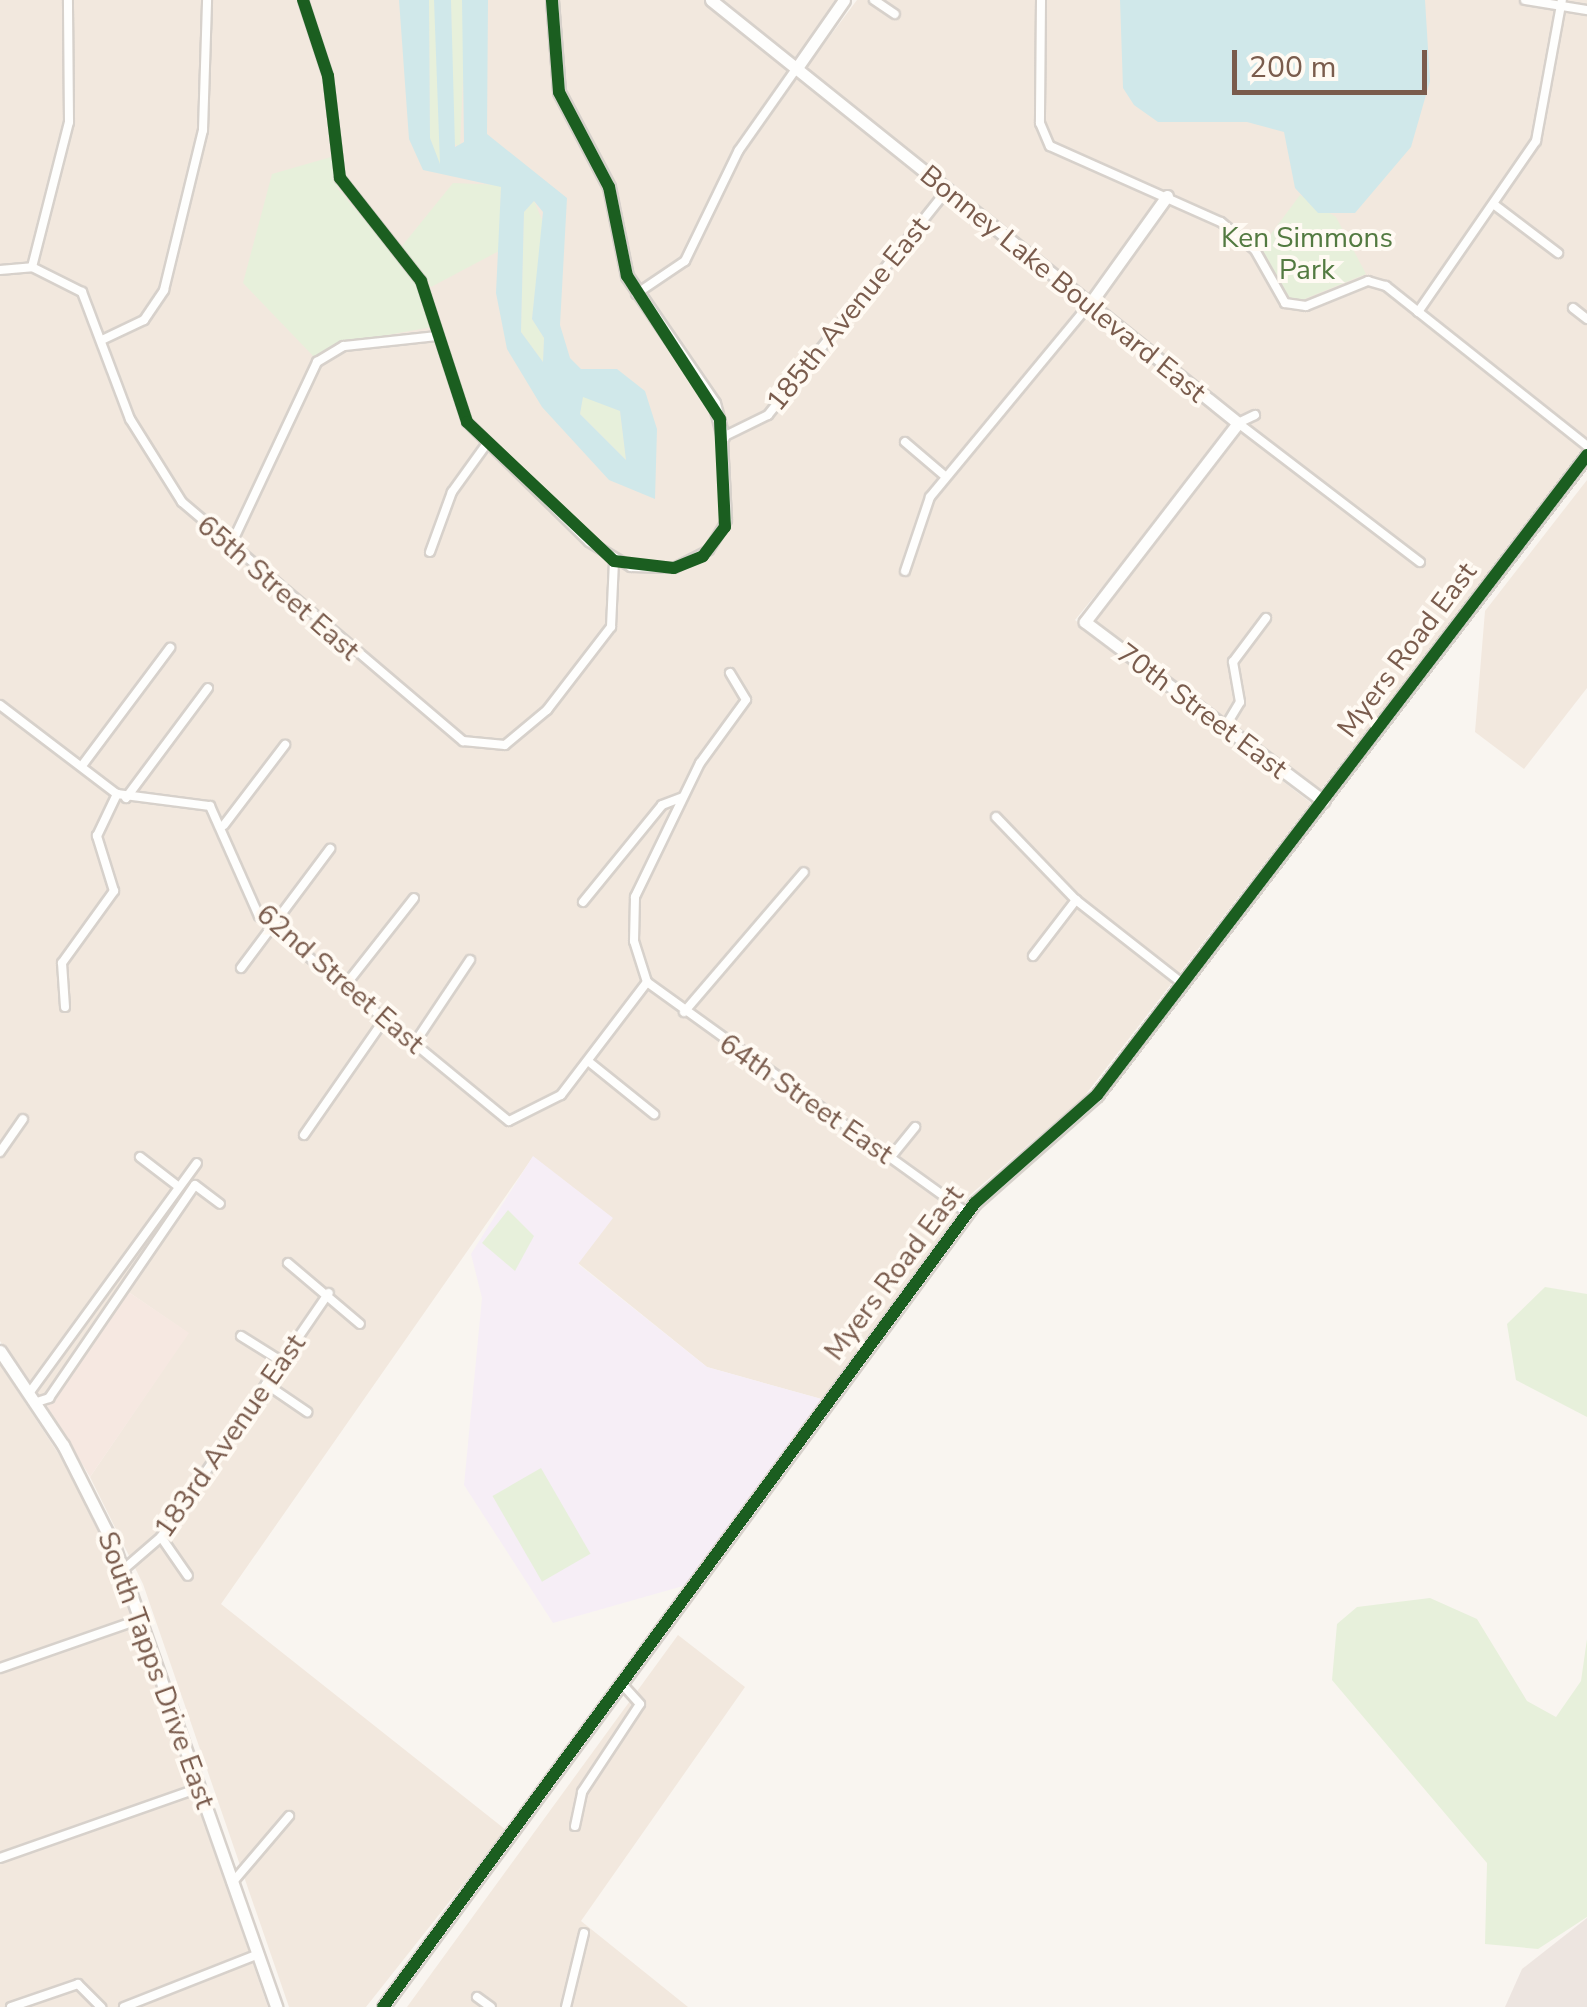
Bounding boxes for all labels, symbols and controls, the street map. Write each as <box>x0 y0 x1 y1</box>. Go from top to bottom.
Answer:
scale bar <box>1237 30 1432 92</box>
text: 200 m <box>1249 47 1336 88</box>
street label: Bonney Lake Boulevard East <box>913 158 1213 410</box>
street label: 185th Avenue East <box>759 210 937 418</box>
park label: Ken Simmons Park <box>1221 221 1393 287</box>
street label: 65th Street East <box>190 508 366 668</box>
street label: Myers Road East <box>1330 556 1484 744</box>
street label: 70th Street East <box>1110 636 1294 786</box>
street label: 62nd Street East <box>249 897 431 1061</box>
street label: 64th Street East <box>713 1027 899 1171</box>
street label: Myers Road East <box>817 1179 971 1367</box>
street label: 183rd Avenue East <box>147 1328 313 1544</box>
street label: South Tapps Drive East <box>90 1527 222 1813</box>

